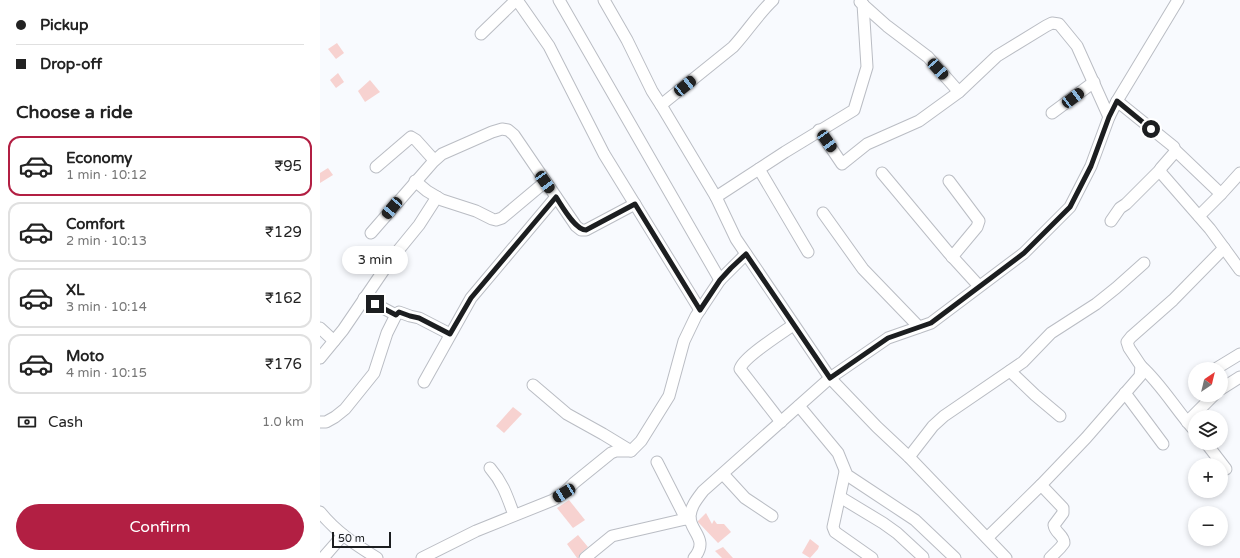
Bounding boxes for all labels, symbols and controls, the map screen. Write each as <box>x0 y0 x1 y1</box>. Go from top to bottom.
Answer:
text: Pickup <box>40 16 88 34</box>
text: Drop-off <box>40 55 102 73</box>
car <box>926 56 950 82</box>
car <box>672 74 698 98</box>
car <box>1060 86 1086 110</box>
text: Choose a ride <box>16 101 133 123</box>
route start <box>1142 120 1160 138</box>
car <box>815 128 839 154</box>
icon: car <box>18 148 54 184</box>
text: Economy <box>66 149 132 167</box>
text: ₹95 <box>274 157 302 175</box>
text: 1 min · 10:12 <box>66 167 147 183</box>
car <box>533 169 557 195</box>
car <box>380 195 404 221</box>
icon: car <box>18 214 54 250</box>
text: Comfort <box>66 215 125 233</box>
text: ₹129 <box>265 223 302 241</box>
text: 2 min · 10:13 <box>66 233 147 249</box>
callout: 3 min <box>342 246 408 274</box>
text: 3 min <box>358 252 392 268</box>
icon: car <box>18 280 54 316</box>
text: XL <box>66 281 85 299</box>
text: ₹162 <box>265 289 302 307</box>
route end <box>366 295 384 313</box>
text: 3 min · 10:14 <box>66 299 147 315</box>
icon: car <box>18 346 54 382</box>
text: Moto <box>66 347 104 365</box>
text: ₹176 <box>265 355 302 373</box>
north arrow <box>1188 362 1228 402</box>
map controls <box>1188 362 1228 546</box>
text: 4 min · 10:15 <box>66 365 147 381</box>
button: layers <box>1188 410 1228 450</box>
icon: cash <box>16 411 38 433</box>
text: Cash <box>48 413 83 431</box>
text: 1.0 km <box>262 414 304 430</box>
button: + <box>1188 458 1228 498</box>
car <box>551 482 577 504</box>
button: Confirm <box>16 504 304 550</box>
button: − <box>1188 506 1228 546</box>
scale bar <box>332 530 391 549</box>
text: 50 m <box>338 532 365 545</box>

